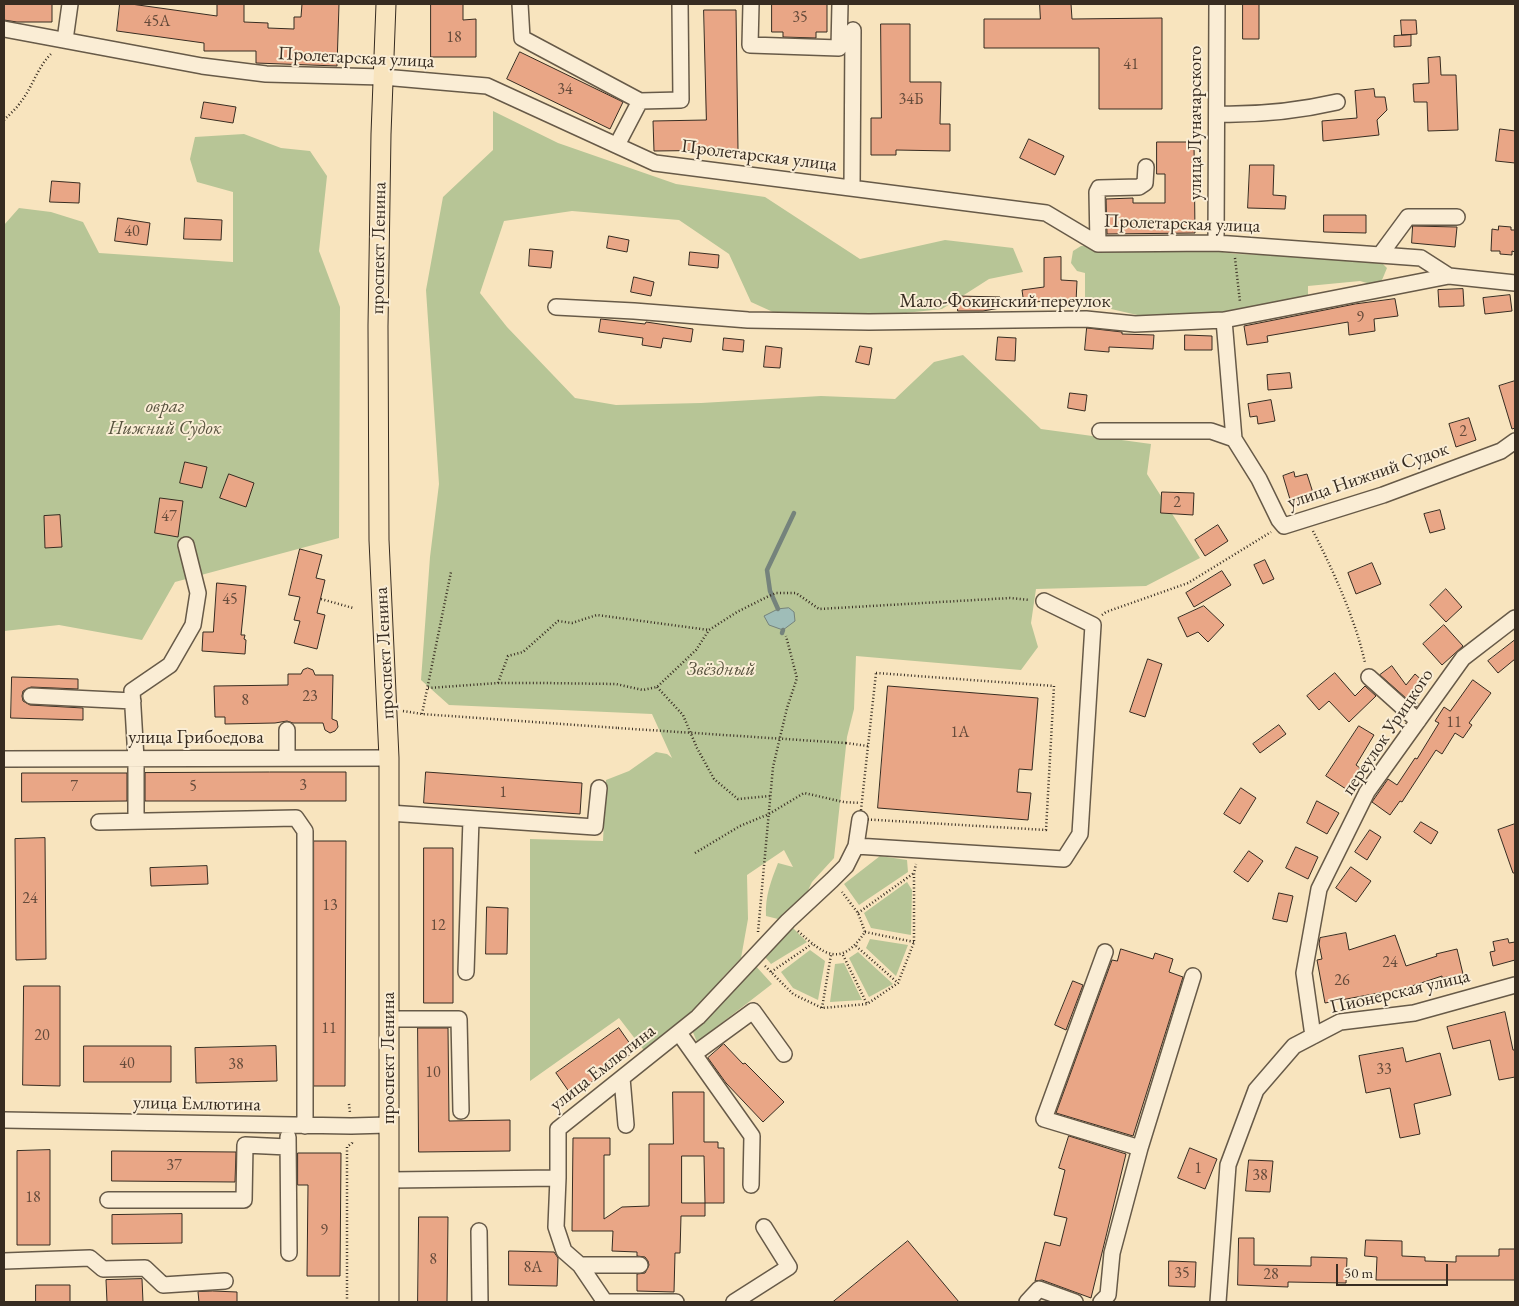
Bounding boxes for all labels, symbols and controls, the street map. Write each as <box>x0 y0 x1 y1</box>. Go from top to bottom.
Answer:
house number: 35 <box>792 8 808 28</box>
house number: 45А <box>144 12 170 32</box>
house number: 18 <box>446 28 462 48</box>
street label: Пролетарская улица <box>277 43 435 73</box>
street label: улица Луначарского <box>1185 46 1207 200</box>
house number: 41 <box>1123 55 1139 75</box>
house number: 34 <box>557 80 573 100</box>
house number: 34Б <box>899 90 923 110</box>
street label: Пролетарская улица <box>680 135 838 177</box>
street label: проспект Ленина <box>366 182 392 314</box>
street label: Пролетарская улица <box>1103 210 1261 238</box>
house number: 40 <box>124 222 140 242</box>
street label: Мало-Фокинский переулок <box>899 291 1111 313</box>
house number: 9 <box>1356 308 1364 328</box>
park label: овраг Нижний Судок <box>108 396 222 440</box>
house number: 2 <box>1459 422 1467 442</box>
street label: улица Нижний Судок <box>1284 438 1452 514</box>
house number: 2 <box>1173 493 1181 513</box>
house number: 47 <box>161 507 177 527</box>
street label: проспект Ленина <box>370 586 400 720</box>
house number: 45 <box>222 590 238 610</box>
park label: Звёздный <box>687 659 755 681</box>
street label: переулок Урицкого <box>1337 664 1439 800</box>
house number: 23 <box>302 687 318 707</box>
house number: 8 <box>241 691 249 711</box>
house number: 11 <box>1446 713 1462 733</box>
house number: 1А <box>951 723 969 743</box>
street label: улица Грибоедова <box>128 727 264 749</box>
house number: 3 <box>299 776 307 796</box>
house number: 7 <box>70 777 78 797</box>
house number: 5 <box>189 777 197 797</box>
house number: 1 <box>499 783 507 803</box>
house number: 24 <box>22 889 38 909</box>
house number: 13 <box>322 896 338 916</box>
house number: 12 <box>430 916 446 936</box>
house number: 24 <box>1382 953 1398 973</box>
street label: Пионерская улица <box>1328 965 1472 1019</box>
house number: 26 <box>1334 971 1350 991</box>
street label: проспект Ленина <box>378 992 400 1124</box>
house number: 11 <box>321 1019 337 1039</box>
street label: улица Емлютина <box>546 1020 660 1116</box>
house number: 20 <box>34 1026 50 1046</box>
house number: 40 <box>119 1054 135 1074</box>
house number: 38 <box>228 1055 244 1075</box>
house number: 33 <box>1376 1060 1392 1080</box>
house number: 10 <box>425 1063 441 1083</box>
street label: улица Емлютина <box>133 1091 261 1117</box>
house number: 37 <box>166 1156 182 1176</box>
house number: 1 <box>1194 1159 1202 1179</box>
house number: 38 <box>1252 1166 1268 1186</box>
house number: 18 <box>25 1188 41 1208</box>
house number: 9 <box>320 1221 328 1241</box>
house number: 8 <box>429 1250 437 1270</box>
scale bar <box>1339 1254 1452 1286</box>
house number: 8А <box>524 1258 542 1278</box>
text: 50 m <box>1344 1263 1373 1282</box>
house number: 35 <box>1174 1264 1190 1284</box>
house number: 28 <box>1263 1265 1279 1285</box>

